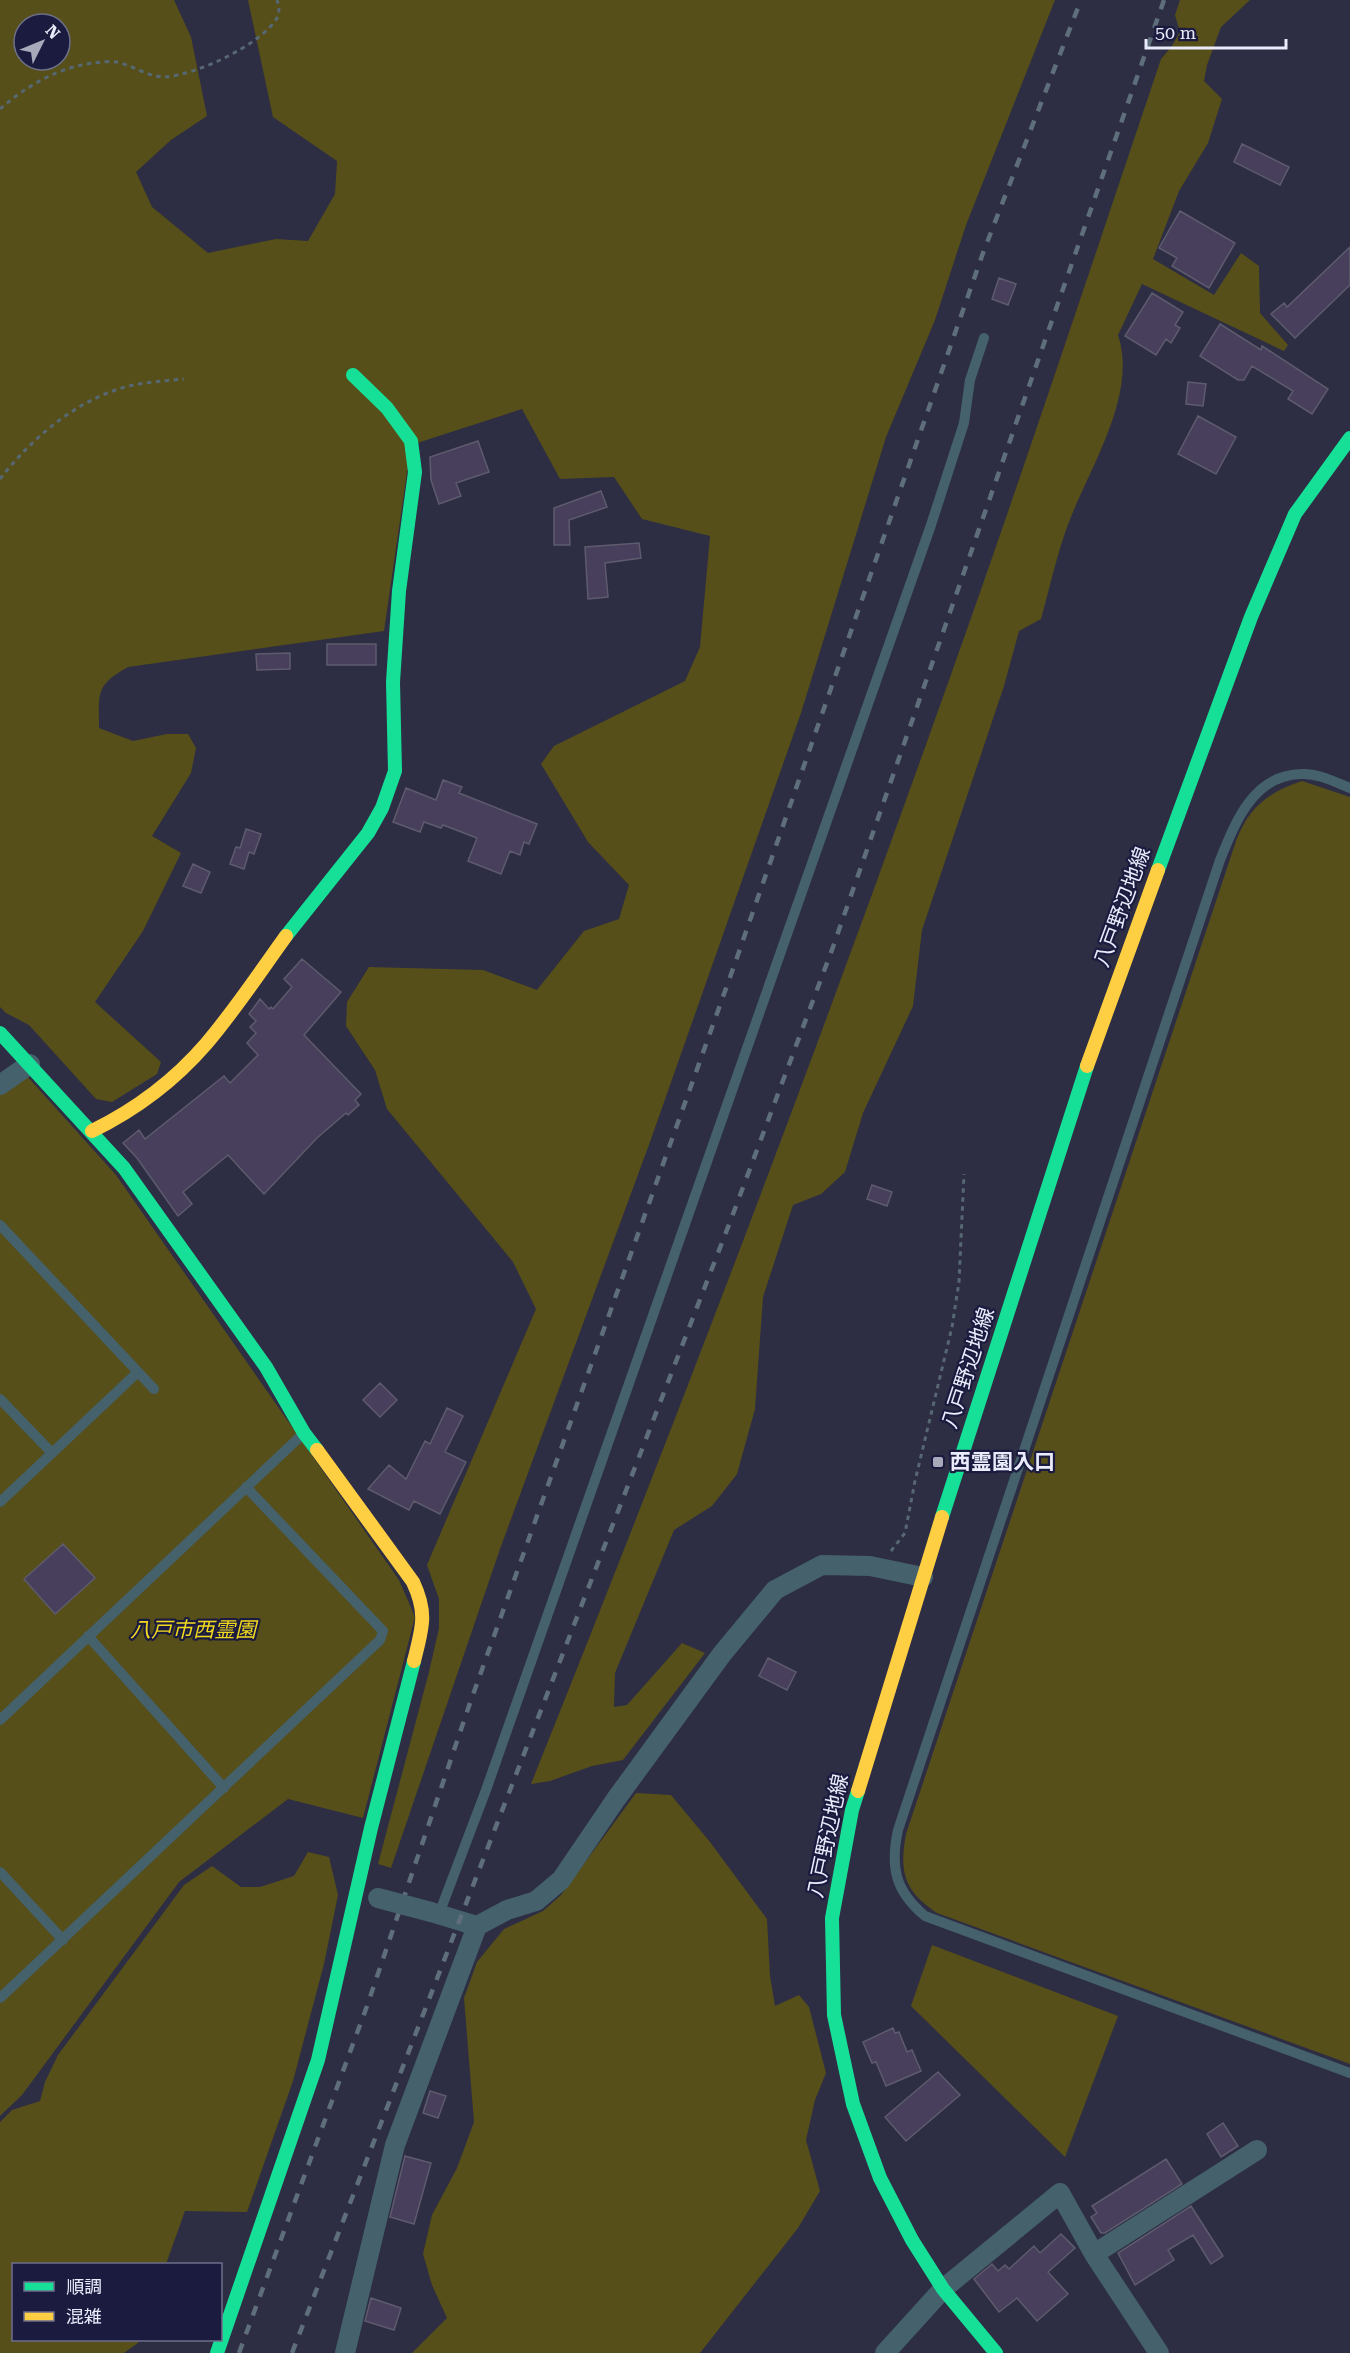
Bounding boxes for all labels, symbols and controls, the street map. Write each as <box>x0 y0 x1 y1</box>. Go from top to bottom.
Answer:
north arrow <box>12 12 72 72</box>
scale bar <box>1146 12 1286 50</box>
text: N <box>41 21 64 43</box>
text: 50 m <box>1155 22 1196 43</box>
street label: 八戸野辺地線 <box>1089 844 1155 970</box>
street label: 八戸野辺地線 <box>937 1304 999 1432</box>
place label: 西霊園入口 <box>950 1450 1055 1474</box>
marker: 西霊園入口 <box>931 1455 945 1469</box>
park label: 八戸市西霊園 <box>130 1618 259 1642</box>
street label: 八戸野辺地線 <box>803 1772 853 1900</box>
legend <box>12 2263 222 2341</box>
text: 順調 <box>66 2276 102 2297</box>
text: 混雑 <box>66 2306 102 2327</box>

